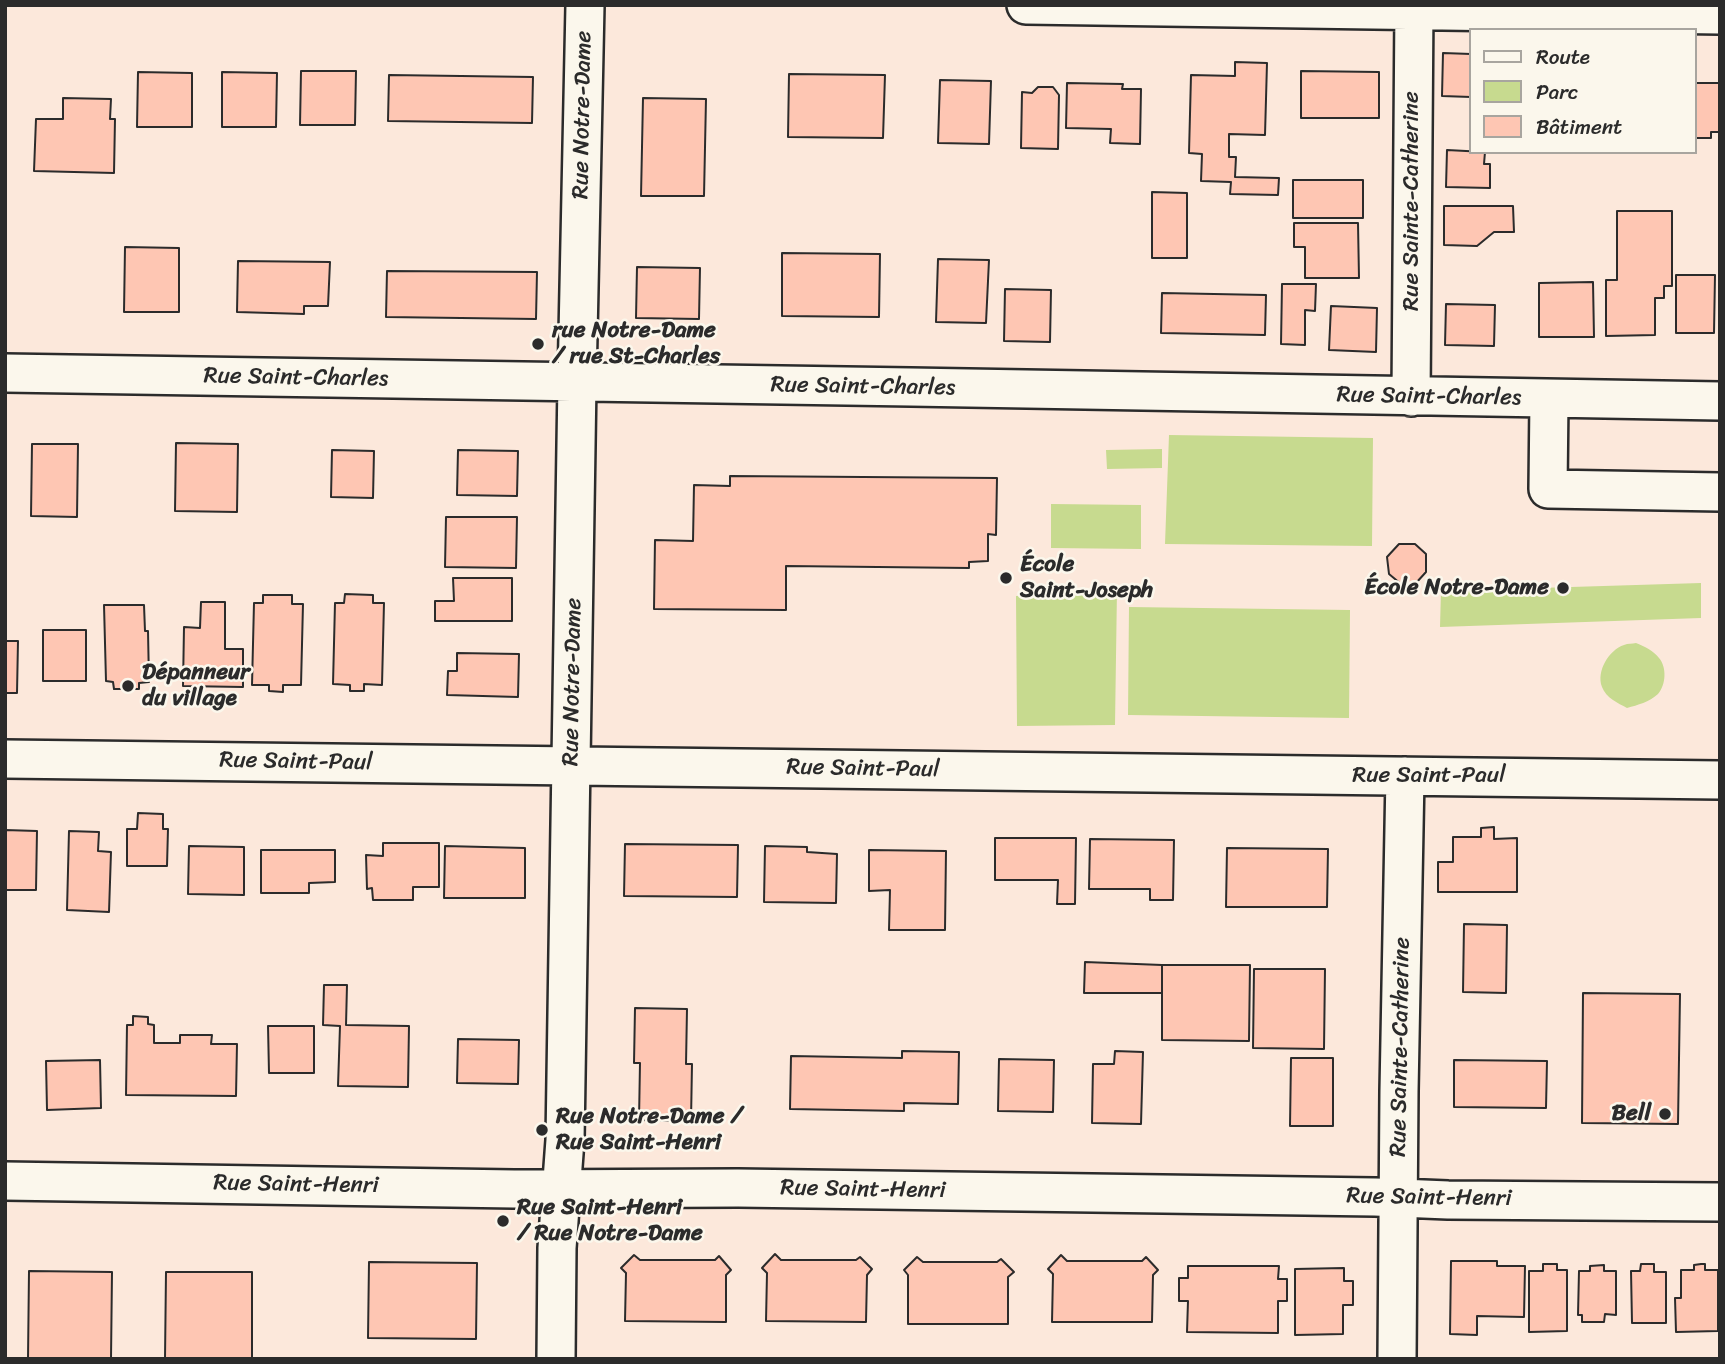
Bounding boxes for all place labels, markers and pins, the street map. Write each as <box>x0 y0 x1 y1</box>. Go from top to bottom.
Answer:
place label: rue Notre-Dame / rue St-Charles <box>552 317 720 371</box>
marker: rue Notre-Dame / rue St-Charles <box>530 336 546 352</box>
place label: École Saint-Joseph <box>1020 551 1153 605</box>
marker: École Saint-Joseph <box>998 570 1014 586</box>
place label: École Notre-Dame <box>1364 574 1549 602</box>
marker: École Notre-Dame <box>1555 580 1571 596</box>
place label: Dépanneur du village <box>142 659 250 713</box>
marker: Dépanneur du village <box>120 678 136 694</box>
place label: Bell <box>1612 1100 1651 1128</box>
place label: Rue Notre-Dame / Rue Saint-Henri <box>556 1103 742 1157</box>
marker: Bell <box>1657 1106 1673 1122</box>
marker: Rue Notre-Dame / Rue Saint-Henri <box>534 1122 550 1138</box>
place label: Rue Saint-Henri / Rue Notre-Dame <box>517 1194 703 1248</box>
marker: Rue Saint-Henri / Rue Notre-Dame <box>495 1213 511 1229</box>

